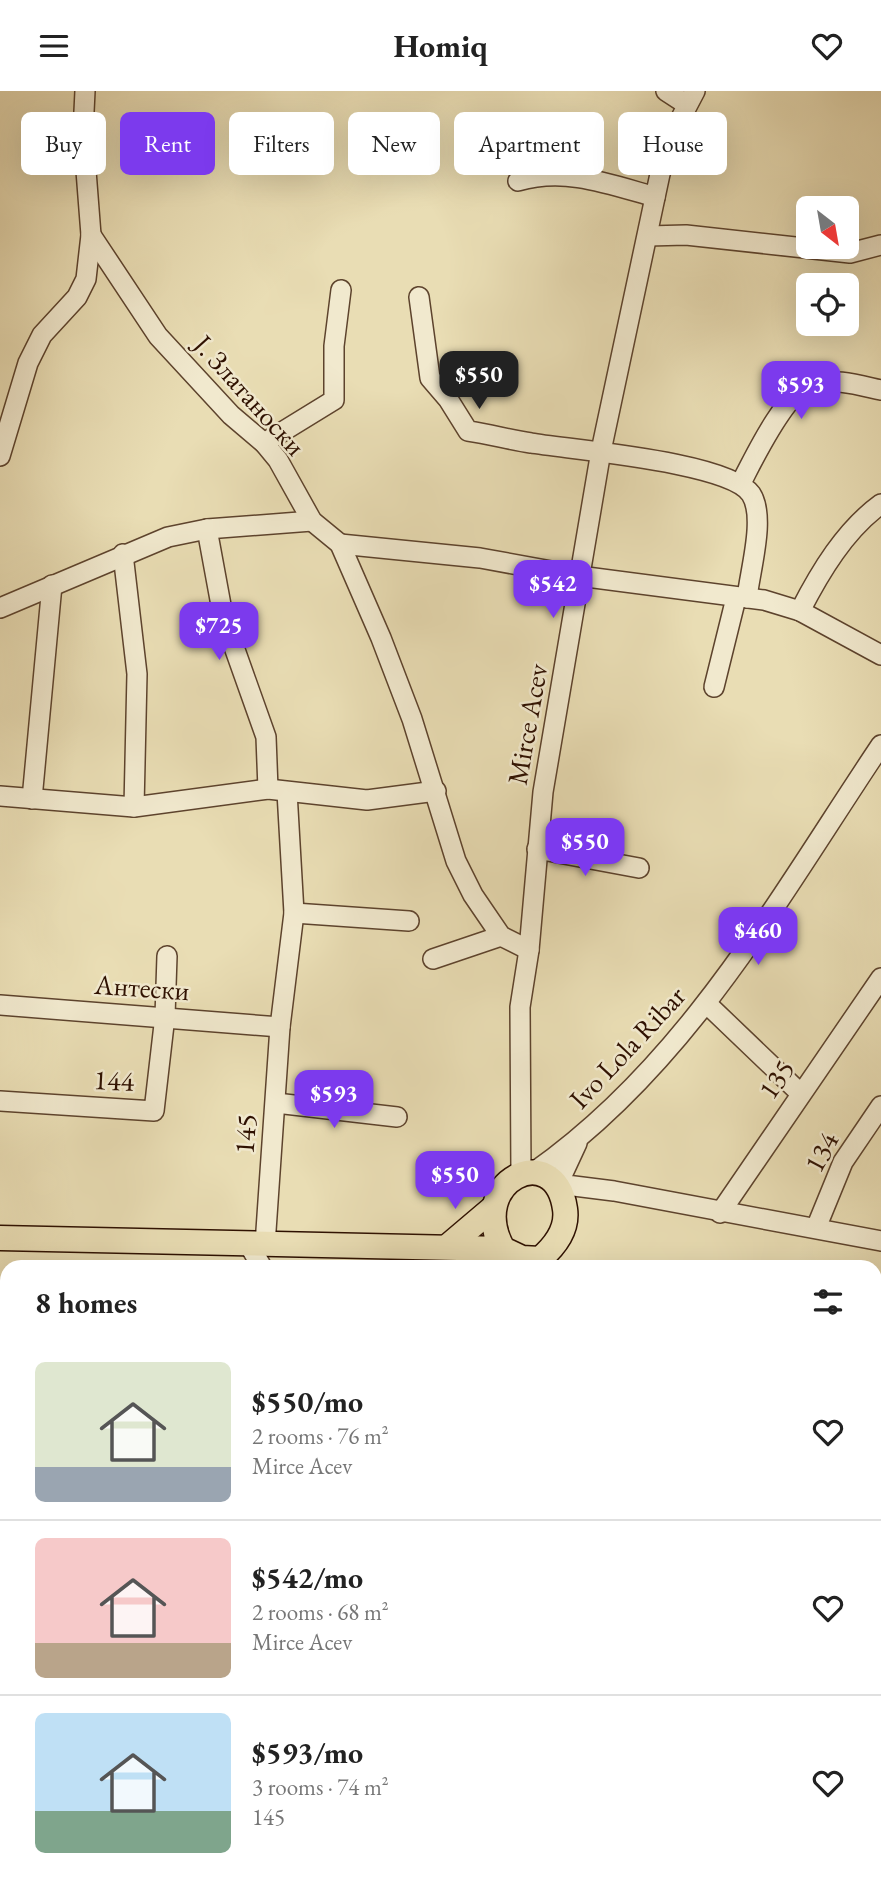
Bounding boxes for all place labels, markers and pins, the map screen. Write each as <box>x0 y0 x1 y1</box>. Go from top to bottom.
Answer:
pin: $550 <box>438 351 520 411</box>
pin: $593 <box>760 361 842 421</box>
pin: $542 <box>512 561 594 620</box>
pin: $725 <box>178 603 260 662</box>
pin: $550 <box>544 819 626 878</box>
pin: $460 <box>717 907 799 967</box>
pin: $593 <box>293 1070 375 1130</box>
pin: $550 <box>414 1151 496 1211</box>

